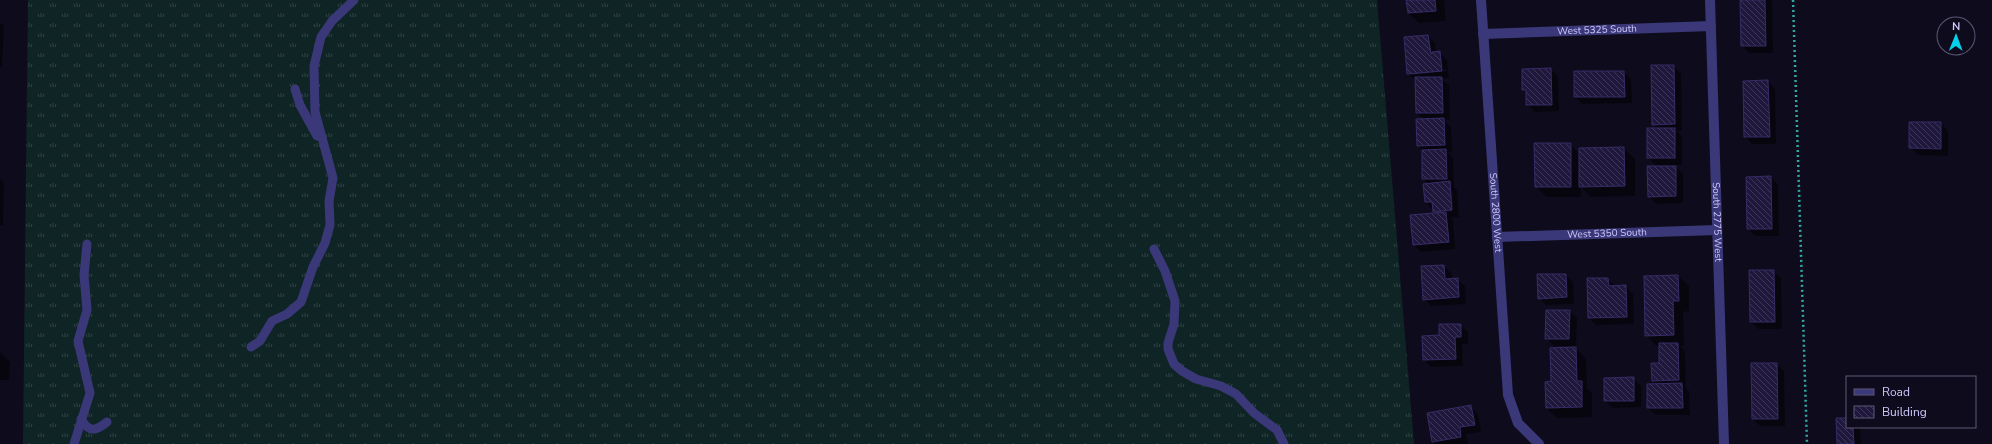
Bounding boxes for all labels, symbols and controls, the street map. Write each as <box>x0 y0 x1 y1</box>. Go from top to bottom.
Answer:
north arrow <box>1936 16 1976 56</box>
text: N <box>1952 19 1960 34</box>
street label: West 5325 South <box>1557 22 1637 38</box>
street label: South 2800 West <box>1486 172 1505 253</box>
street label: South 2775 West <box>1709 182 1725 262</box>
street label: West 5350 South <box>1567 225 1647 242</box>
legend <box>1846 376 1976 428</box>
text: Road <box>1882 384 1910 400</box>
text: Building <box>1882 404 1927 420</box>

